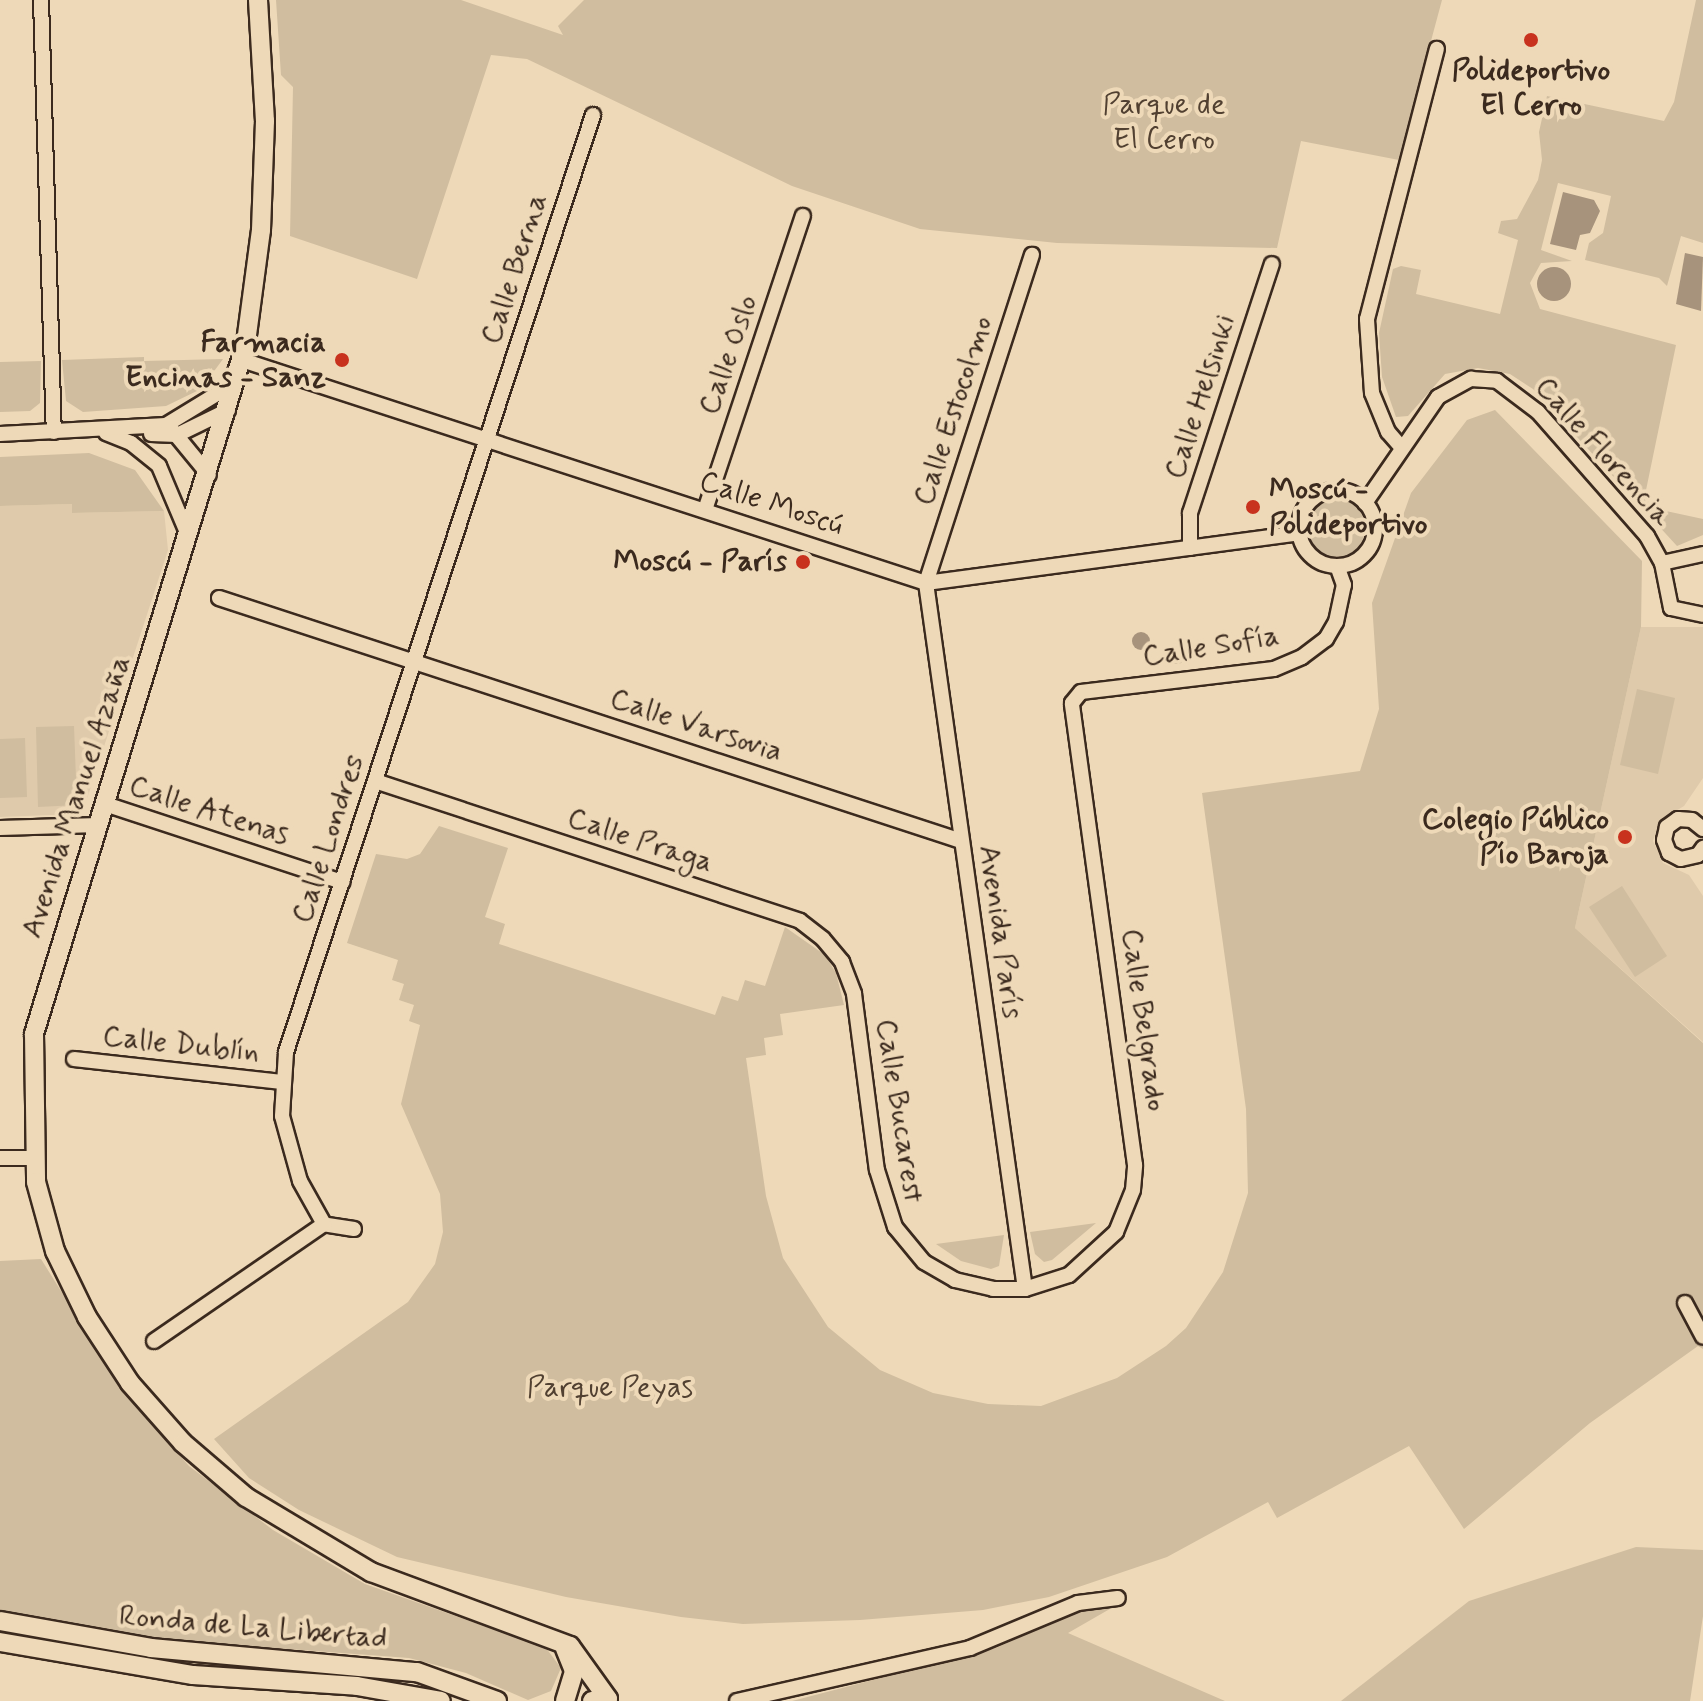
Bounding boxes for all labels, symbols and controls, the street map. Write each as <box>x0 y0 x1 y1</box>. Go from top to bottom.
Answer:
marker: Polideportivo El Cerro <box>1522 31 1540 49</box>
place label: Polideportivo El Cerro <box>1452 53 1610 124</box>
park label: Parque de El Cerro <box>1103 87 1225 158</box>
street label: Calle Berna <box>474 190 556 348</box>
street label: Calle Oslo <box>692 290 766 420</box>
street label: Calle Helsinki <box>1157 310 1245 484</box>
street label: Calle Estocolmo <box>906 312 1002 510</box>
place label: Farmacia Encinas - Sanz <box>125 325 326 396</box>
marker: Farmacia Encinas - Sanz <box>333 351 351 369</box>
street label: Calle Florencia <box>1527 370 1679 534</box>
street label: Calle Moscú <box>694 464 848 544</box>
place label: Moscú - Polideportivo <box>1269 472 1428 542</box>
marker: Moscú - Polideportivo <box>1244 498 1262 516</box>
place label: Moscú - París <box>613 544 787 580</box>
marker: Moscú - París <box>794 553 812 571</box>
street label: Calle Sofía <box>1140 618 1282 676</box>
street label: Avenida Manuel Azaña <box>16 655 138 939</box>
street label: Calle Varsovia <box>607 682 785 770</box>
street label: Calle Londres <box>285 750 373 928</box>
street label: Calle Atenas <box>123 768 295 854</box>
street label: Calle Praga <box>564 801 716 881</box>
place label: Colegio Público Pío Baroja <box>1422 802 1609 872</box>
marker: Colegio Público Pío Baroja <box>1616 828 1634 846</box>
street label: Avenida París <box>970 843 1030 1021</box>
street label: Calle Belgrado <box>1112 927 1174 1113</box>
street label: Calle Dublín <box>102 1019 260 1071</box>
street label: Calle Bucarest <box>867 1019 931 1203</box>
park label: Parque Peyas <box>527 1370 693 1406</box>
street label: Ronda de La Libertad <box>116 1598 390 1658</box>

